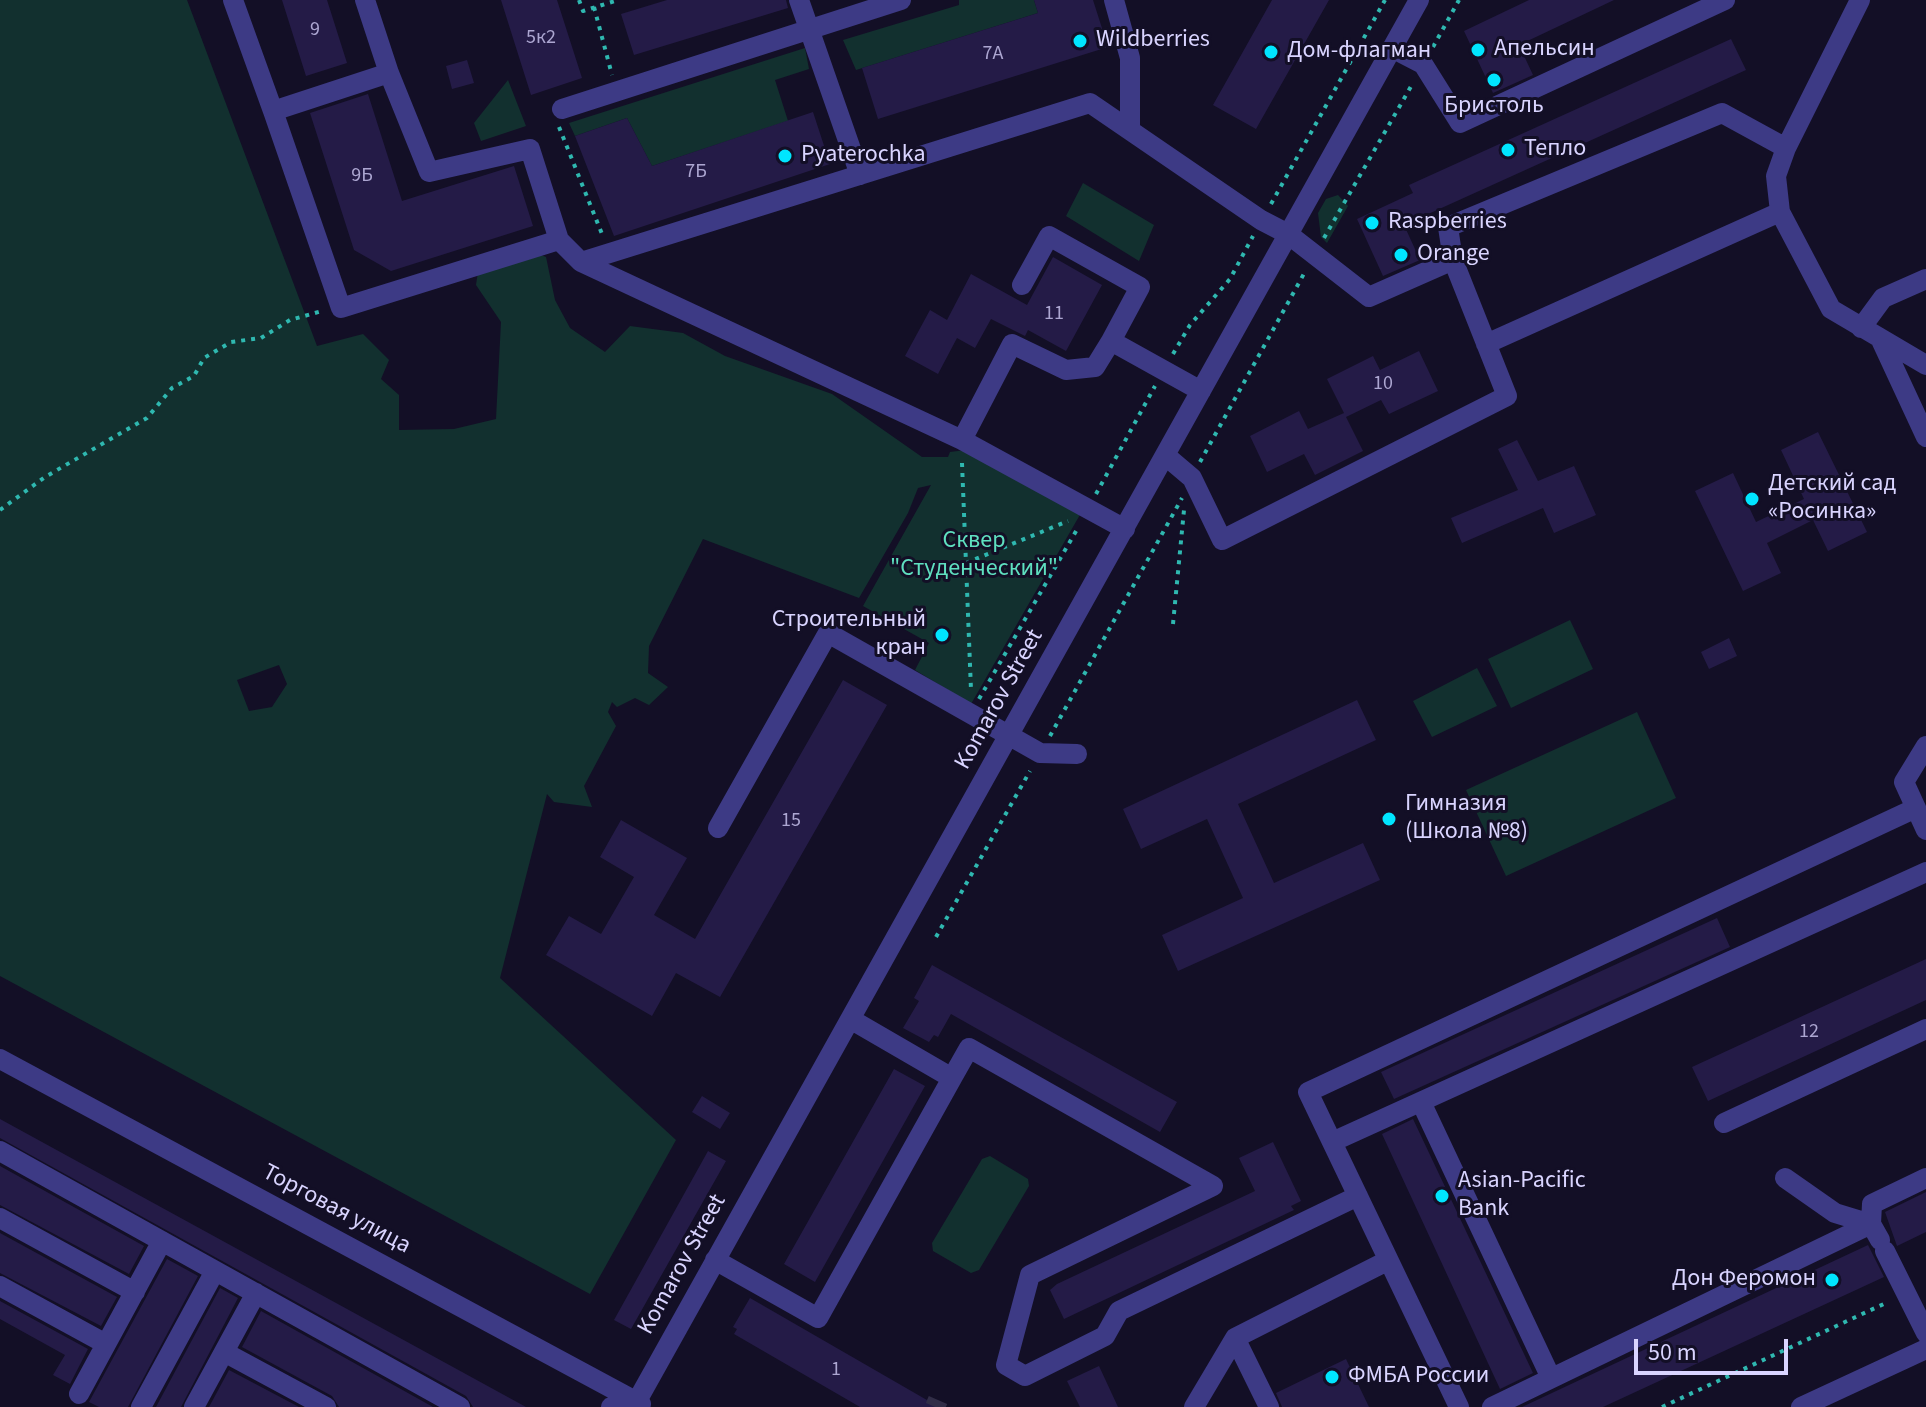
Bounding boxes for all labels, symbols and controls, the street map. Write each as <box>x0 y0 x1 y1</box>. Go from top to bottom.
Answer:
house number: 9 <box>310 19 320 43</box>
house number: 5к2 <box>526 27 556 51</box>
place label: Wildberries <box>1096 27 1210 55</box>
marker: Wildberries <box>1071 32 1089 50</box>
place label: Апельсин <box>1494 36 1595 64</box>
place label: Дом-флагман <box>1287 38 1431 66</box>
marker: Апельсин <box>1469 41 1487 59</box>
house number: 7А <box>983 43 1003 67</box>
marker: Дом-флагман <box>1262 43 1280 61</box>
marker: Бристоль <box>1485 71 1503 89</box>
place label: Бристоль <box>1444 93 1544 121</box>
place label: Тепло <box>1524 136 1586 164</box>
marker: Тепло <box>1499 141 1517 159</box>
place label: Pyaterochka <box>801 142 926 170</box>
marker: Pyaterochka <box>776 147 794 165</box>
house number: 7Б <box>685 161 707 185</box>
house number: 9Б <box>351 165 373 189</box>
place label: Raspberries <box>1388 209 1507 237</box>
marker: Raspberries <box>1363 214 1381 232</box>
place label: Orange <box>1417 241 1490 269</box>
marker: Orange <box>1392 246 1410 264</box>
house number: 11 <box>1044 303 1064 327</box>
house number: 10 <box>1373 373 1393 397</box>
place label: Детский сад «Росинка» <box>1768 471 1896 527</box>
marker: Детский сад «Росинка» <box>1743 490 1761 508</box>
park label: Сквер "Студенческий" <box>890 528 1058 584</box>
place label: Строительный кран <box>772 607 926 663</box>
street label: Komarov Street <box>950 625 1050 775</box>
marker: Строительный кран <box>933 626 951 644</box>
place label: Гимназия (Школа №8) <box>1405 791 1528 847</box>
house number: 15 <box>781 810 801 834</box>
marker: Гимназия (Школа №8) <box>1380 810 1398 828</box>
house number: 12 <box>1799 1021 1819 1045</box>
street label: Торговая улица <box>257 1159 415 1261</box>
place label: Asian-Pacific Bank <box>1458 1168 1586 1224</box>
marker: Asian-Pacific Bank <box>1433 1187 1451 1205</box>
street label: Komarov Street <box>633 1190 733 1340</box>
place label: Дон Феромон <box>1672 1266 1816 1294</box>
marker: Дон Феромон <box>1823 1271 1841 1289</box>
scale bar <box>1638 1323 1792 1373</box>
text: 50 m <box>1648 1335 1697 1370</box>
house number: 1 <box>831 1359 841 1383</box>
place label: ФМБА России <box>1348 1363 1489 1391</box>
marker: ФМБА России <box>1323 1368 1341 1386</box>

